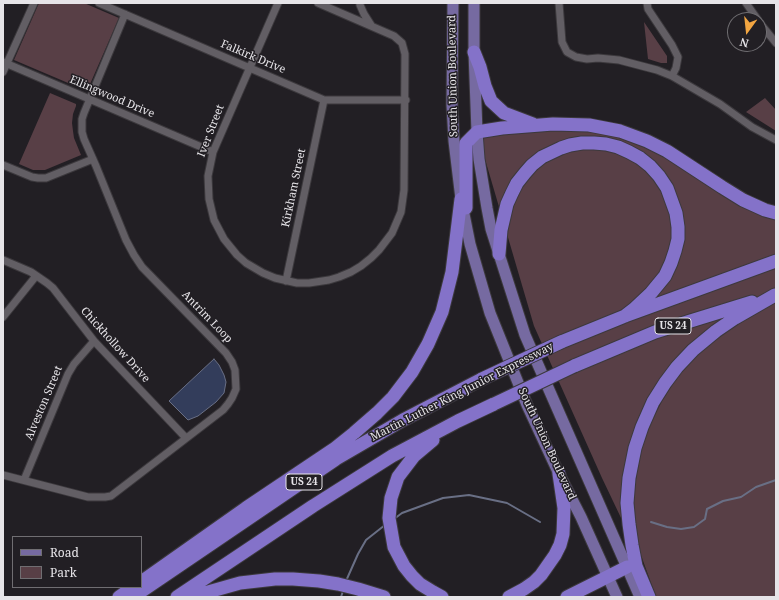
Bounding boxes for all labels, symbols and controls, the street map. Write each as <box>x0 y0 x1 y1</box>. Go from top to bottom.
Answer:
north arrow <box>727 12 767 52</box>
street label: South Union Boulevard <box>445 15 461 137</box>
text: N <box>738 35 750 51</box>
street label: Falkirk Drive <box>219 37 287 77</box>
street label: Ellingwood Drive <box>68 73 156 121</box>
street label: Iver Street <box>195 103 227 159</box>
street label: Kirkham Street <box>279 148 309 228</box>
street label: Antrim Loop <box>179 288 235 346</box>
street label: Chickhollow Drive <box>78 305 152 385</box>
road number: US 24 <box>655 318 691 334</box>
street label: Martin Luther King Junior Expressway <box>368 340 556 444</box>
street label: Alveston Street <box>22 364 66 442</box>
street label: South Union Boulevard <box>515 386 579 502</box>
road number: US 24 <box>286 474 322 490</box>
legend <box>12 536 142 588</box>
text: Road <box>50 544 79 561</box>
text: Park <box>50 564 77 581</box>

